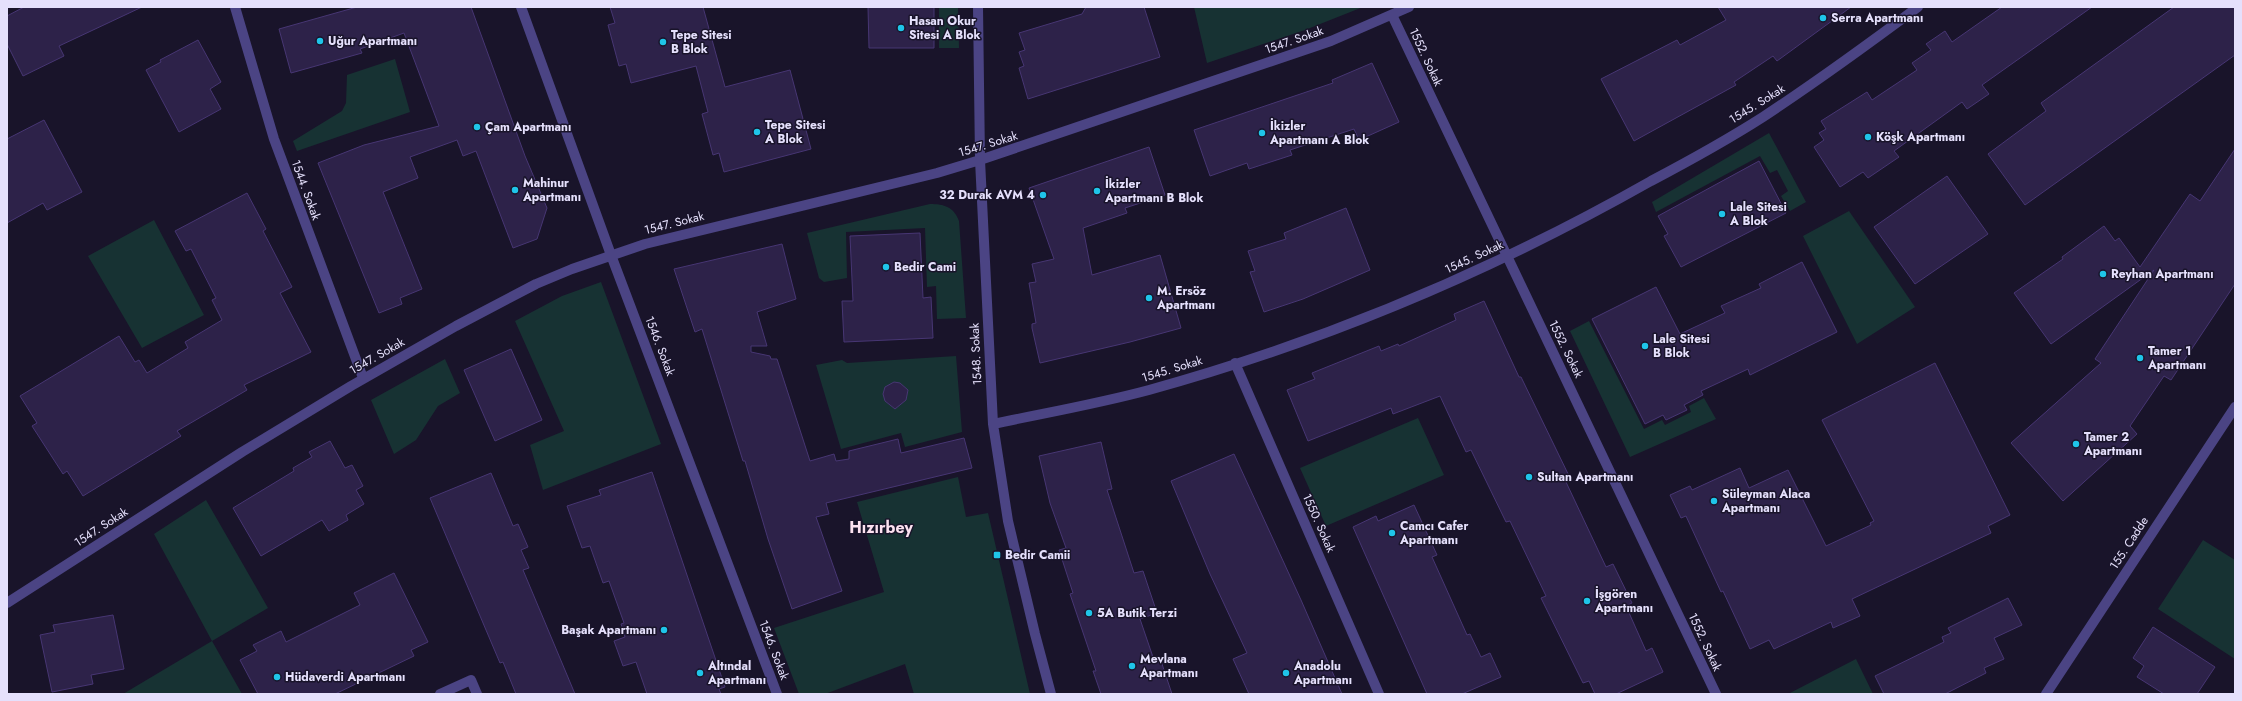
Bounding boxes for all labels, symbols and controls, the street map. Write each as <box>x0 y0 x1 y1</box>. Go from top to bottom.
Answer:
place label: Serra Apartmanı <box>1831 9 1923 27</box>
place label: Hasan Okur Sitesi A Blok <box>909 12 981 44</box>
marker: Serra Apartmanı <box>1818 13 1828 23</box>
street label: 1547. Sokak <box>1262 21 1326 58</box>
marker: Hasan Okur Sitesi A Blok <box>896 23 906 33</box>
street label: 1552. Sokak <box>1405 25 1448 90</box>
place label: Tepe Sitesi B Blok <box>671 26 732 58</box>
place label: Uğur Apartmanı <box>328 32 417 50</box>
marker: Uğur Apartmanı <box>315 36 325 46</box>
marker: Tepe Sitesi B Blok <box>658 37 668 47</box>
street label: 1545. Sokak <box>1726 79 1789 128</box>
place label: Tepe Sitesi A Blok <box>764 116 826 148</box>
place label: İkizler Apartmanı A Blok <box>1269 117 1369 149</box>
place label: Çam Apartmanı <box>485 118 571 136</box>
marker: Çam Apartmanı <box>472 122 482 132</box>
street label: 1547. Sokak <box>956 126 1020 162</box>
marker: Tepe Sitesi A Blok <box>752 127 762 137</box>
marker: İkizler Apartmanı A Blok <box>1257 128 1267 138</box>
place label: Köşk Apartmanı <box>1876 128 1965 146</box>
marker: Köşk Apartmanı <box>1863 132 1873 142</box>
street label: 1544. Sokak <box>287 157 325 223</box>
place label: Mahinur Apartmanı <box>522 174 581 206</box>
place label: İkizler Apartmanı B Blok <box>1104 175 1203 207</box>
marker: Mahinur Apartmanı <box>510 185 520 195</box>
place label: 32 Durak AVM 4 <box>939 186 1035 204</box>
marker: İkizler Apartmanı B Blok <box>1092 186 1102 196</box>
marker: 32 Durak AVM 4 <box>1038 190 1048 200</box>
place label: Lale Sitesi A Blok <box>1729 198 1787 230</box>
street label: 1547. Sokak <box>642 207 706 239</box>
marker: Lale Sitesi A Blok <box>1717 209 1727 219</box>
street label: 1545. Sokak <box>1442 235 1507 278</box>
place label: Bedir Cami <box>894 258 956 276</box>
marker: Bedir Cami <box>881 262 891 272</box>
place label: Reyhan Apartmanı <box>2111 265 2213 283</box>
marker: Reyhan Apartmanı <box>2098 269 2108 279</box>
place label: M. Ersöz Apartmanı <box>1156 282 1215 314</box>
marker: M. Ersöz Apartmanı <box>1144 293 1154 303</box>
street label: 1546. Sokak <box>640 313 680 379</box>
street label: 1552. Sokak <box>1544 317 1588 382</box>
street label: 1548. Sokak <box>965 322 987 386</box>
place label: Lale Sitesi B Blok <box>1653 330 1710 362</box>
street label: 1547. Sokak <box>346 333 408 379</box>
marker: Lale Sitesi B Blok <box>1640 341 1650 351</box>
place label: Tamer 1 Apartmanı <box>2147 342 2206 374</box>
street label: 1545. Sokak <box>1139 351 1205 387</box>
marker: Tamer 1 Apartmanı <box>2135 353 2145 363</box>
place label: Tamer 2 Apartmanı <box>2083 428 2142 460</box>
marker: Tamer 2 Apartmanı <box>2071 439 2081 449</box>
place label: Sultan Apartmanı <box>1537 468 1633 486</box>
marker: Sultan Apartmanı <box>1524 472 1534 482</box>
place label: Süleyman Alaca Apartmanı <box>1721 485 1810 517</box>
street label: 1550. Sokak <box>1298 491 1340 556</box>
marker: Süleyman Alaca Apartmanı <box>1709 496 1719 506</box>
street label: 1547. Sokak <box>71 502 132 551</box>
street label: 155. Cadde <box>2105 513 2153 573</box>
district label: Hızırbey <box>849 516 913 539</box>
place label: Camcı Cafer Apartmanı <box>1399 517 1468 549</box>
marker: Camcı Cafer Apartmanı <box>1387 528 1397 538</box>
place label: Bedir Camii <box>1005 546 1070 564</box>
marker: Bedir Camii <box>992 550 1002 560</box>
place label: İşgören Apartmanı <box>1594 585 1653 617</box>
marker: İşgören Apartmanı <box>1582 596 1592 606</box>
place label: 5A Butik Terzi <box>1097 604 1177 622</box>
marker: 5A Butik Terzi <box>1084 608 1094 618</box>
street label: 1552. Sokak <box>1684 610 1727 675</box>
street label: 1546. Sokak <box>754 617 794 683</box>
place label: Başak Apartmanı <box>561 621 656 639</box>
marker: Başak Apartmanı <box>659 625 669 635</box>
place label: Mevlana Apartmanı <box>1139 650 1198 682</box>
place label: Altındal Apartmanı <box>707 657 766 689</box>
place label: Anadolu Apartmanı <box>1293 657 1352 689</box>
marker: Mevlana Apartmanı <box>1127 661 1137 671</box>
place label: Hüdaverdi Apartmanı <box>285 668 405 686</box>
marker: Altındal Apartmanı <box>695 668 705 678</box>
marker: Anadolu Apartmanı <box>1281 668 1291 678</box>
marker: Hüdaverdi Apartmanı <box>272 672 282 682</box>

